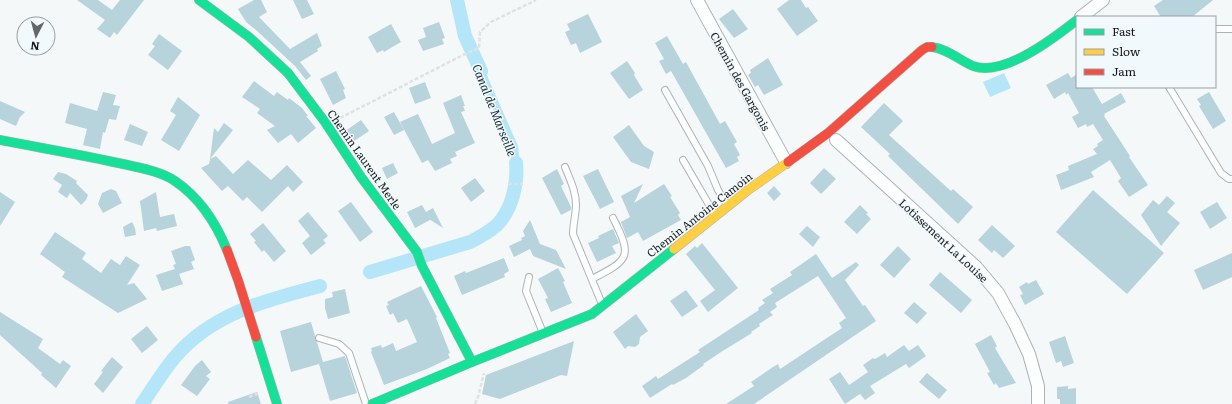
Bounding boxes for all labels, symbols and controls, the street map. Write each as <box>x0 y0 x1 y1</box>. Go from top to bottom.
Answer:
north arrow <box>16 16 56 56</box>
legend <box>1076 16 1216 88</box>
text: Fast <box>1112 22 1136 40</box>
street label: Chemin des Gargonis <box>707 29 775 133</box>
text: N <box>29 39 40 55</box>
text: Slow <box>1112 42 1141 60</box>
water label: Canal de Marseille <box>468 61 522 159</box>
text: Jam <box>1112 62 1137 80</box>
street label: Chemin Laurent Merle <box>324 106 406 212</box>
street label: Chemin Antoine Camoin <box>643 168 755 260</box>
street label: Lotissement La Louise <box>896 194 992 286</box>

